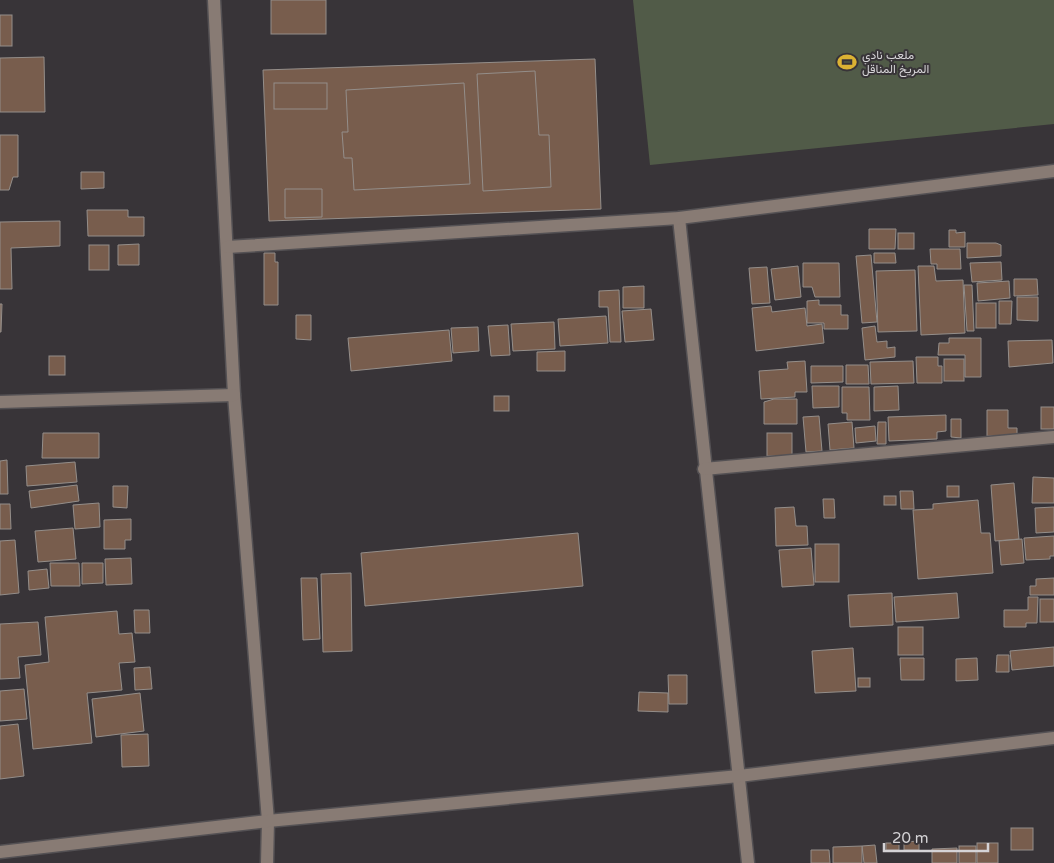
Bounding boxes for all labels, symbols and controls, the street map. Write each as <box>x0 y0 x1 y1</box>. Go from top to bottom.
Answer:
place label: ملعب نادي المريخ المناقل <box>862 48 929 78</box>
sports icon: ملعب نادي المريخ المناقل <box>836 51 858 73</box>
scale bar <box>884 820 988 852</box>
text: 20 m <box>892 829 929 847</box>

